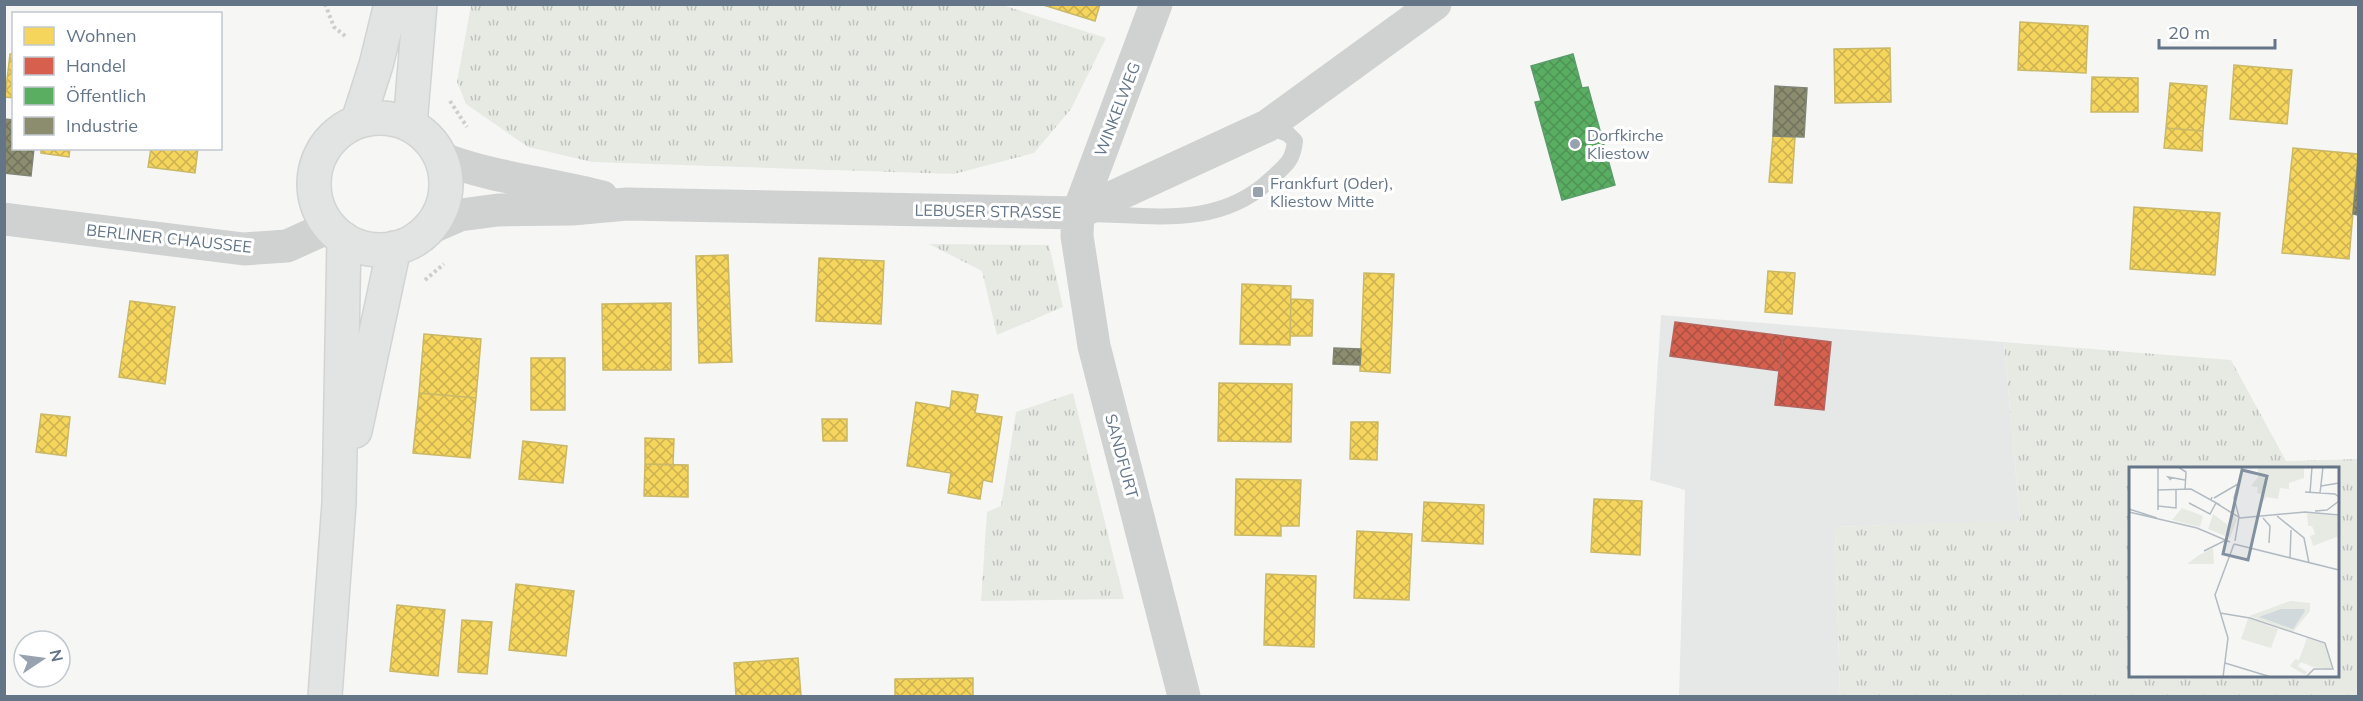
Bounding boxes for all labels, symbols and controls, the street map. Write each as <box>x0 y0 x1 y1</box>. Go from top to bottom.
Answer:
legend <box>12 12 222 150</box>
scale bar <box>2159 12 2274 50</box>
text: 20 m <box>2168 21 2210 44</box>
text: Wohnen <box>66 24 137 47</box>
text: Handel <box>66 54 126 77</box>
street label: WINKELWEG <box>1090 59 1144 159</box>
text: Öffentlich <box>66 84 146 107</box>
text: Industrie <box>66 114 138 137</box>
place label: Dorfkirche Kliestow <box>1587 125 1663 163</box>
marker: Dorfkirche Kliestow <box>1568 137 1582 151</box>
place label: Frankfurt (Oder), Kliestow Mitte <box>1270 173 1393 211</box>
marker: Frankfurt (Oder), Kliestow Mitte <box>1251 185 1265 199</box>
street label: LEBUSER STRASSE <box>915 200 1061 222</box>
street label: BERLINER CHAUSSEE <box>85 219 253 257</box>
street label: SANDFURT <box>1101 412 1143 501</box>
inset map <box>2129 467 2339 677</box>
north arrow <box>12 629 72 689</box>
text: N <box>46 647 68 664</box>

